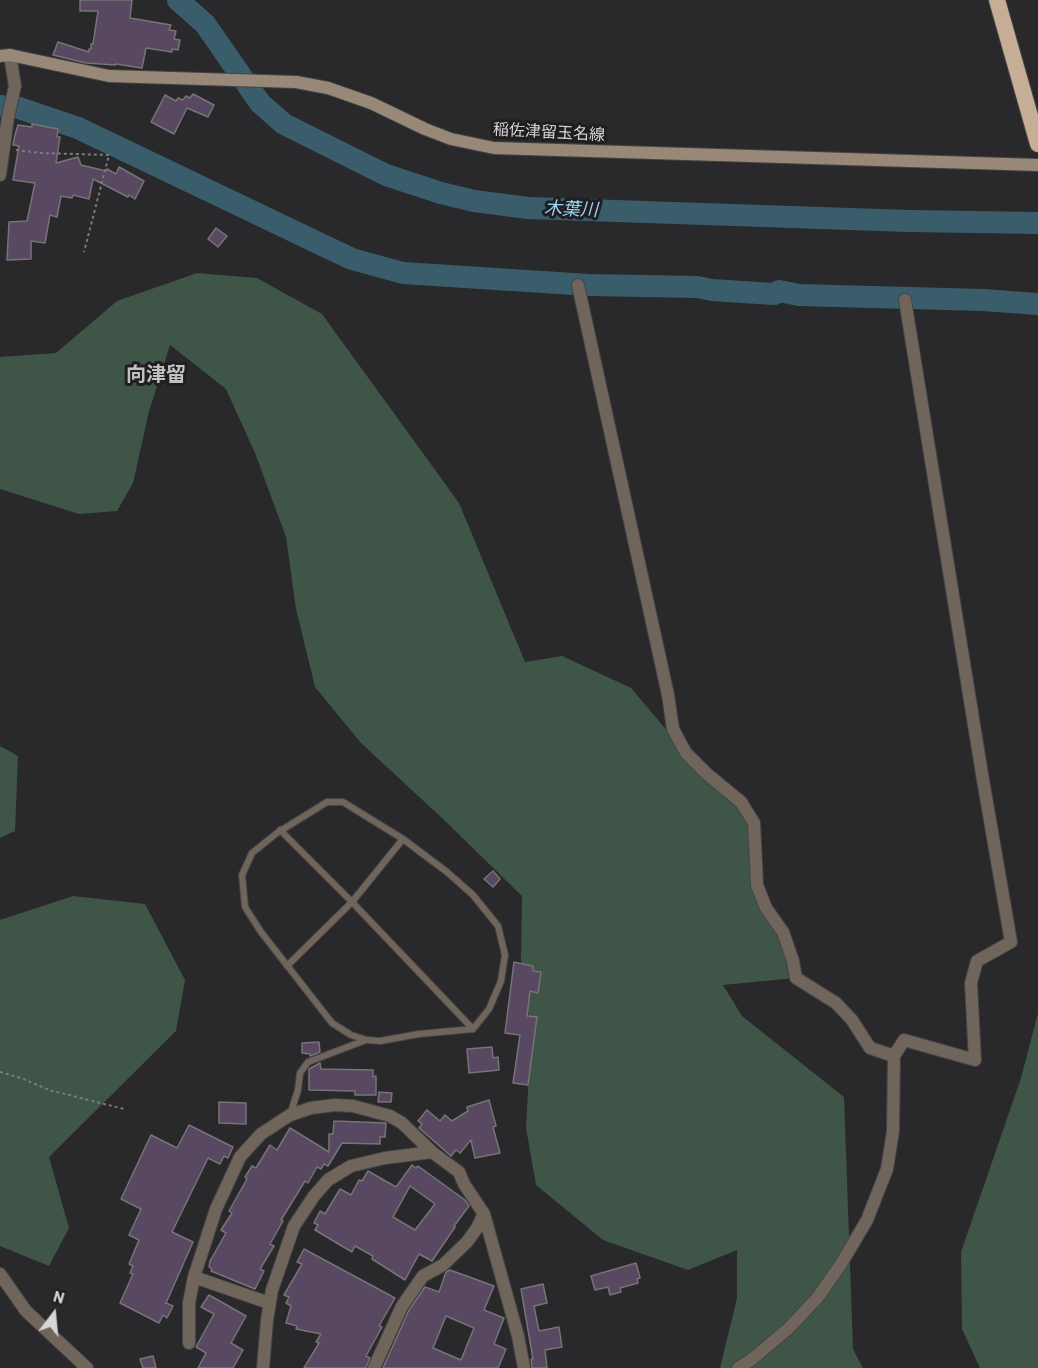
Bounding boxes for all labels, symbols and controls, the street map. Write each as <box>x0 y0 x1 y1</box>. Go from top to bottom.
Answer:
street label: 稲佐津留玉名線 <box>493 119 605 145</box>
water label: 木葉川 <box>544 197 598 221</box>
district label: 向津留 <box>126 362 186 386</box>
north arrow <box>24 1284 84 1344</box>
text: N <box>51 1286 67 1307</box>

